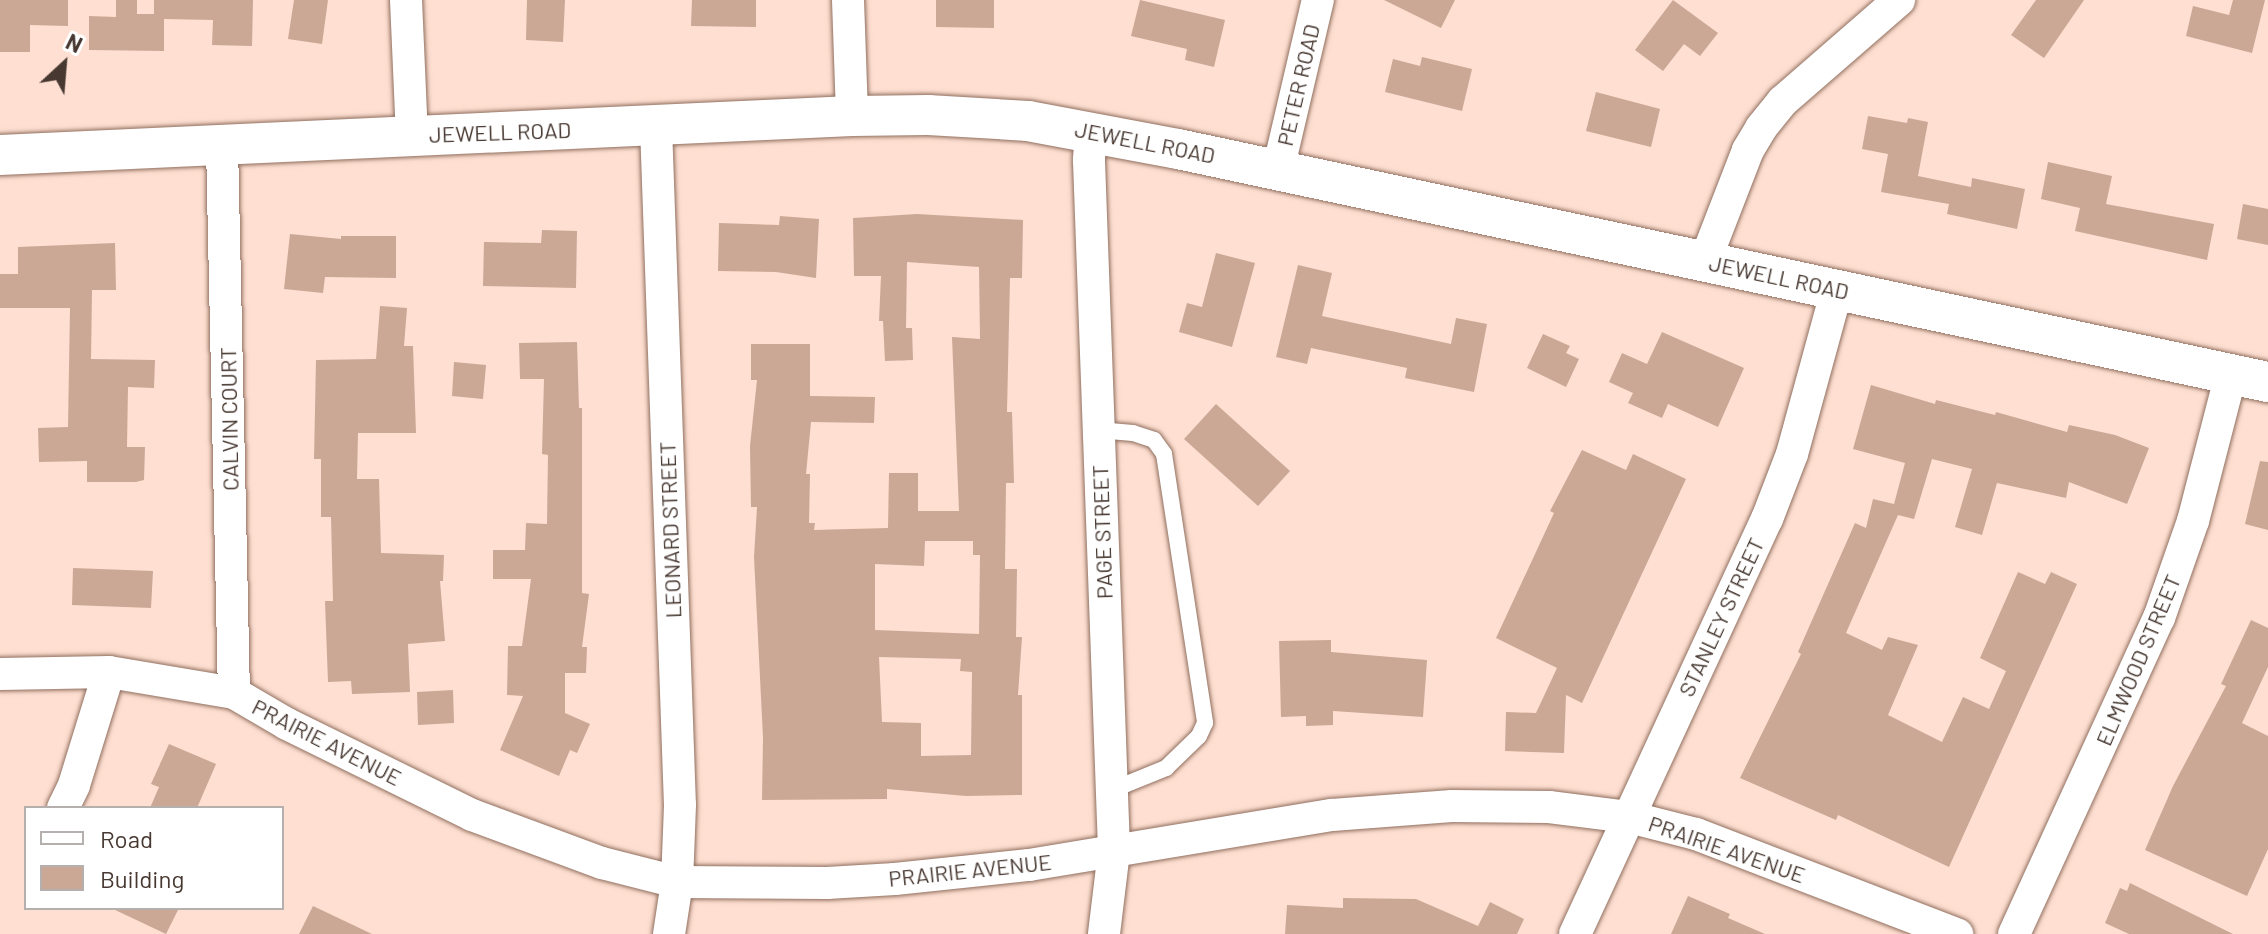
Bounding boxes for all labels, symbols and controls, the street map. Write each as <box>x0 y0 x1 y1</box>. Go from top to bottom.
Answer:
street label: PETER ROAD <box>1271 22 1325 148</box>
north arrow <box>24 24 104 104</box>
text: N <box>62 28 87 57</box>
street label: JEWELL ROAD <box>1073 115 1217 169</box>
street label: JEWELL ROAD <box>429 116 571 148</box>
street label: JEWELL ROAD <box>1707 249 1851 305</box>
street label: CALVIN COURT <box>215 347 243 491</box>
street label: LEONARD STREET <box>654 441 686 619</box>
street label: PAGE STREET <box>1086 464 1118 600</box>
street label: STANLEY STREET <box>1673 533 1769 701</box>
street label: ELMWOOD STREET <box>2090 571 2186 749</box>
street label: PRAIRIE AVENUE <box>248 693 406 791</box>
legend <box>24 806 284 910</box>
street label: PRAIRIE AVENUE <box>1645 810 1809 888</box>
text: Road <box>100 824 153 853</box>
street label: PRAIRIE AVENUE <box>887 848 1053 892</box>
text: Building <box>100 864 184 893</box>

